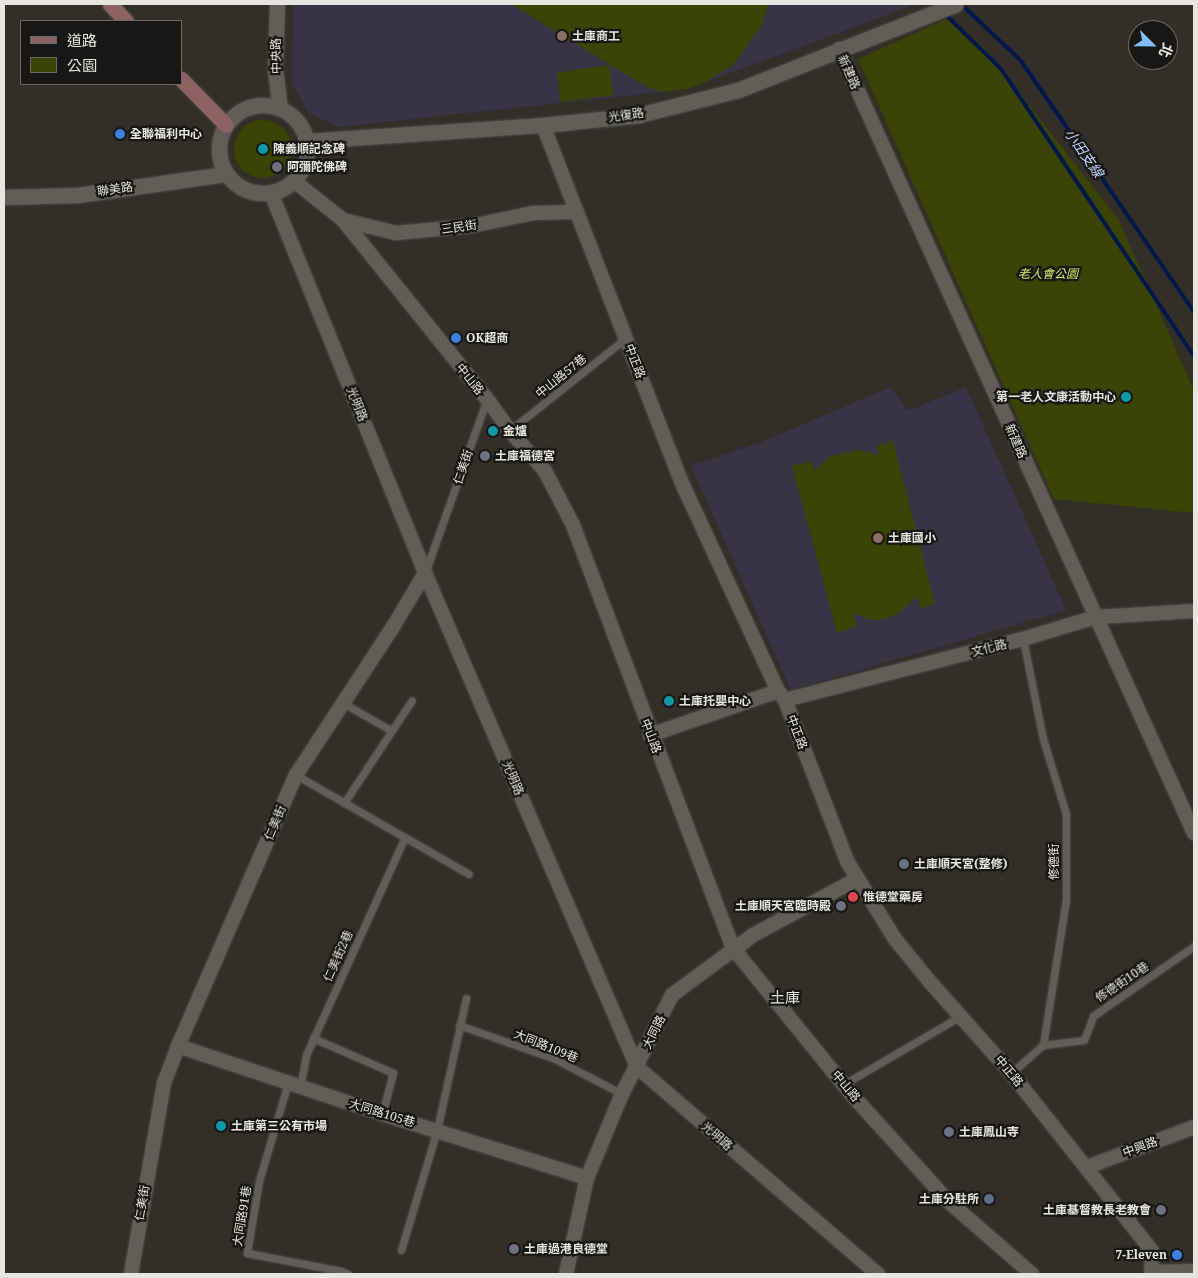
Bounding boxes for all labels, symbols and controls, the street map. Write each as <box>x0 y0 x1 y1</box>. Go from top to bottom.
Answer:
legend <box>20 20 182 85</box>
north arrow <box>1128 20 1178 70</box>
place label: 土庫商工 <box>572 29 620 43</box>
text: 道路 <box>67 30 97 50</box>
marker: 土庫商工 <box>556 30 568 42</box>
street label: 中央路 <box>268 38 284 74</box>
text: 北 <box>1155 41 1178 61</box>
street label: 新建路 <box>835 53 863 91</box>
text: 公園 <box>67 55 97 75</box>
street label: 光復路 <box>607 105 645 125</box>
water label: 小田支線 <box>1061 125 1107 181</box>
place label: 全聯福利中心 <box>130 127 202 141</box>
marker: 全聯福利中心 <box>114 128 126 140</box>
place label: 陳義順記念碑 <box>273 142 345 156</box>
marker: 陳義順記念碑 <box>257 143 269 155</box>
place label: 阿彌陀佛碑 <box>287 160 347 174</box>
marker: 阿彌陀佛碑 <box>271 161 283 173</box>
street label: 聯美路 <box>96 179 134 199</box>
street label: 三民街 <box>440 217 478 237</box>
park label: 老人會公園 <box>1018 267 1078 281</box>
place label: OK超商 <box>466 331 508 345</box>
marker: OK超商 <box>450 332 462 344</box>
street label: 中正路 <box>622 342 648 380</box>
street label: 中山路57巷 <box>533 351 589 401</box>
street label: 中山路 <box>453 360 487 398</box>
street label: 光明路 <box>344 385 370 423</box>
place label: 第一老人文康活動中心 <box>996 390 1116 404</box>
marker: 第一老人文康活動中心 <box>1120 391 1132 403</box>
street label: 新建路 <box>1002 422 1030 460</box>
place label: 金爐 <box>503 424 527 438</box>
marker: 金爐 <box>487 425 499 437</box>
street label: 仁美街 <box>450 448 476 486</box>
place label: 土庫福德宮 <box>495 449 555 463</box>
marker: 土庫福德宮 <box>479 450 491 462</box>
place label: 土庫國小 <box>888 531 936 545</box>
marker: 土庫國小 <box>872 532 884 544</box>
street label: 文化路 <box>970 637 1008 659</box>
place label: 土庫托嬰中心 <box>679 694 751 708</box>
marker: 土庫托嬰中心 <box>663 695 675 707</box>
street label: 中正路 <box>784 713 810 751</box>
street label: 中山路 <box>638 717 664 755</box>
street label: 光明路 <box>499 759 527 797</box>
street label: 仁美街 <box>261 804 289 842</box>
street label: 修德街 <box>1047 844 1061 880</box>
place label: 土庫順天宮(整修) <box>914 857 1008 871</box>
marker: 土庫順天宮(整修) <box>898 858 910 870</box>
place label: 惟德堂藥房 <box>863 890 923 904</box>
marker: 惟德堂藥房 <box>847 891 859 903</box>
place label: 土庫順天宮臨時殿 <box>735 899 831 913</box>
marker: 土庫順天宮臨時殿 <box>835 900 847 912</box>
street label: 仁美街2巷 <box>320 928 356 984</box>
street label: 修德街10巷 <box>1093 959 1151 1005</box>
district label: 土庫 <box>770 989 800 1007</box>
street label: 大同路 <box>640 1013 668 1051</box>
street label: 大同路109巷 <box>512 1027 580 1065</box>
street label: 中正路 <box>992 1053 1026 1089</box>
street label: 中山路 <box>829 1068 863 1104</box>
street label: 大同路105巷 <box>347 1096 417 1130</box>
place label: 土庫第三公有市場 <box>231 1119 327 1133</box>
street label: 光明路 <box>699 1119 735 1153</box>
marker: 土庫第三公有市場 <box>215 1120 227 1132</box>
place label: 土庫鳳山寺 <box>959 1125 1019 1139</box>
marker: 土庫鳳山寺 <box>943 1126 955 1138</box>
street label: 中興路 <box>1121 1134 1159 1160</box>
street label: 仁美街 <box>132 1184 152 1222</box>
street label: 大同路91巷 <box>230 1185 254 1247</box>
place label: 土庫分駐所 <box>919 1192 979 1206</box>
marker: 土庫分駐所 <box>983 1193 995 1205</box>
place label: 土庫基督教長老教會 <box>1043 1203 1151 1217</box>
marker: 土庫基督教長老教會 <box>1155 1204 1167 1216</box>
place label: 土庫過港良德堂 <box>524 1242 608 1256</box>
marker: 土庫過港良德堂 <box>508 1243 520 1255</box>
place label: 7-Eleven <box>1115 1248 1167 1262</box>
marker: 7-Eleven <box>1171 1249 1183 1261</box>

